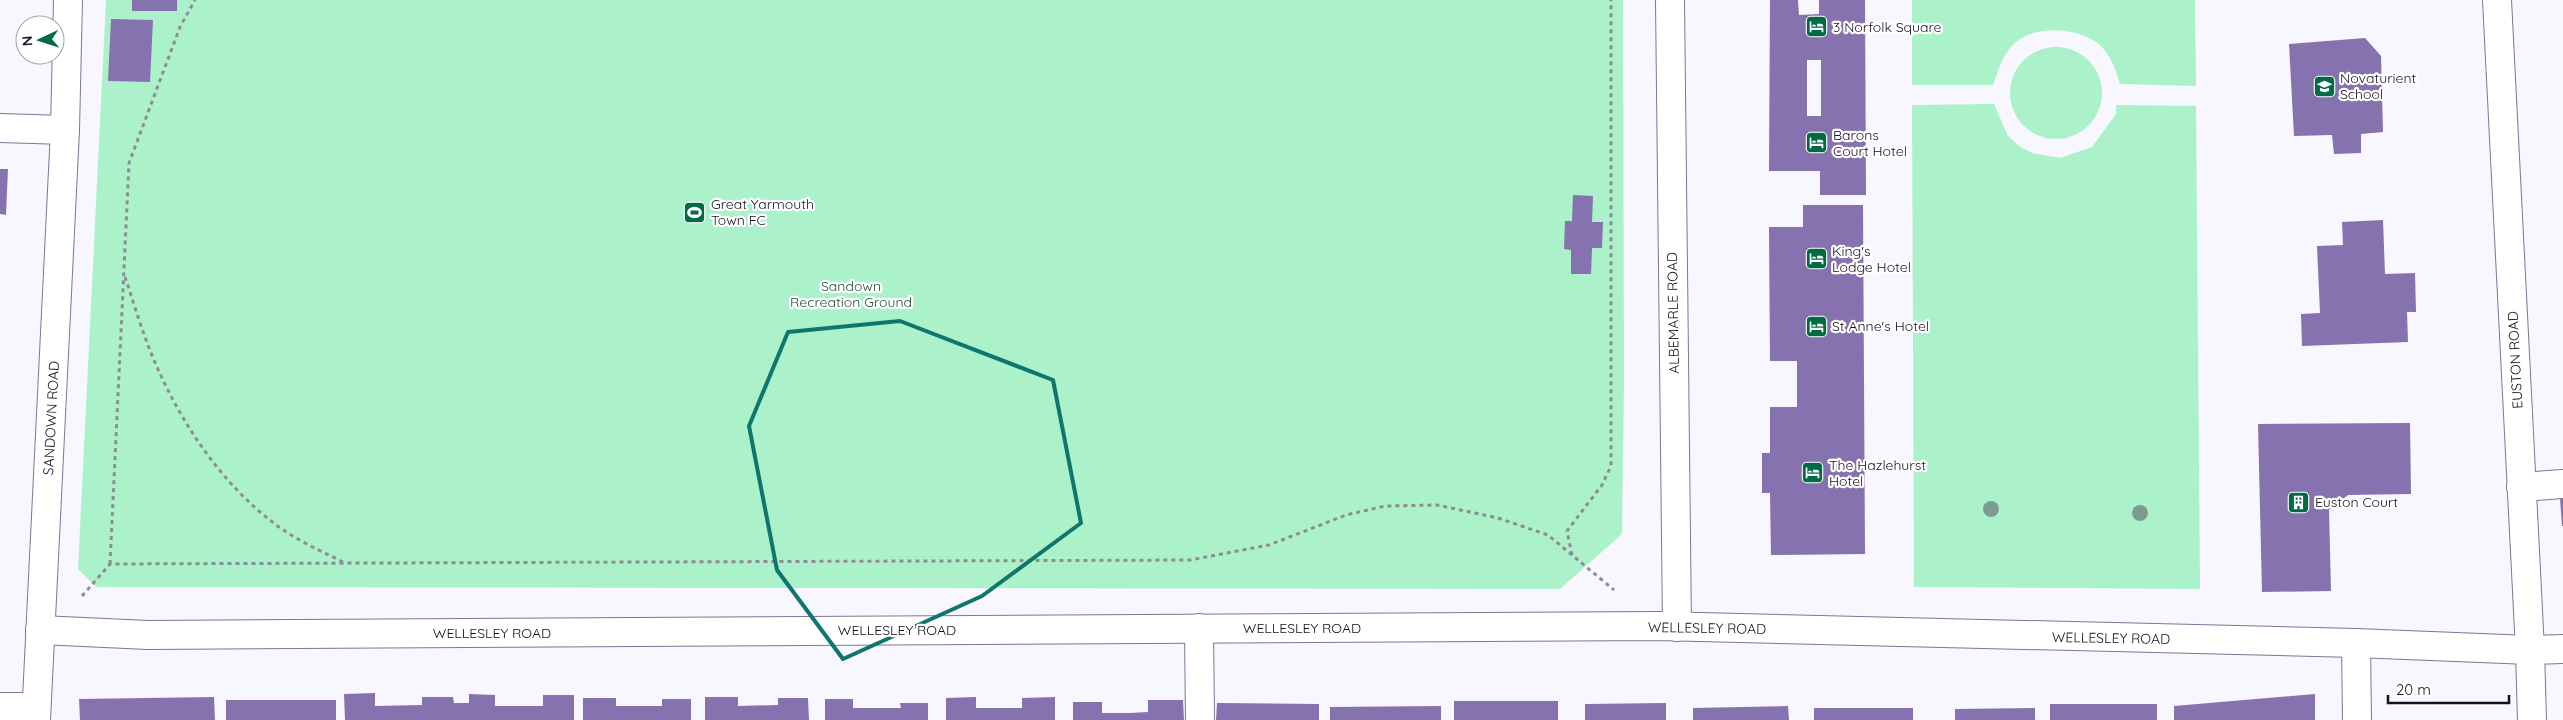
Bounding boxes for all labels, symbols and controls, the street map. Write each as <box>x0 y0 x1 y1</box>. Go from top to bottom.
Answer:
north arrow <box>15 15 65 65</box>
hotel icon: 3 Norfolk Square <box>1805 15 1829 39</box>
place label: 3 Norfolk Square <box>1833 18 1942 36</box>
text: N <box>18 35 36 47</box>
place label: Novaturient School <box>2340 69 2417 103</box>
school or university icon: Novaturient School <box>2312 74 2336 98</box>
place label: Barons Court Hotel <box>1833 126 1907 160</box>
hotel icon: Barons Court Hotel <box>1805 131 1829 155</box>
place label: Great Yarmouth Town FC <box>711 195 814 229</box>
sports icon: Great Yarmouth Town FC <box>683 200 707 224</box>
place label: King's Lodge Hotel <box>1832 242 1911 276</box>
hotel icon: King's Lodge Hotel <box>1804 247 1828 271</box>
street label: ALBEMARLE ROAD <box>1663 252 1683 374</box>
park label: Sandown Recreation Ground <box>790 277 912 311</box>
street label: EUSTON ROAD <box>2503 311 2527 409</box>
hotel icon: St Anne's Hotel <box>1804 314 1828 338</box>
place label: St Anne's Hotel <box>1832 317 1929 335</box>
street label: SANDOWN ROAD <box>39 360 63 476</box>
place label: The Hazlehurst Hotel <box>1829 456 1926 490</box>
hotel icon: The Hazlehurst Hotel <box>1801 461 1825 485</box>
building icon: Euston Court <box>2287 490 2311 514</box>
place label: Euston Court <box>2315 493 2398 511</box>
street label: WELLESLEY ROAD <box>1648 618 1766 638</box>
street label: WELLESLEY ROAD <box>1243 619 1361 637</box>
street label: WELLESLEY ROAD <box>838 621 956 639</box>
street label: WELLESLEY ROAD <box>433 624 551 642</box>
street label: WELLESLEY ROAD <box>2052 628 2170 648</box>
scale bar <box>2388 672 2509 704</box>
text: 20 m <box>2396 680 2431 699</box>

